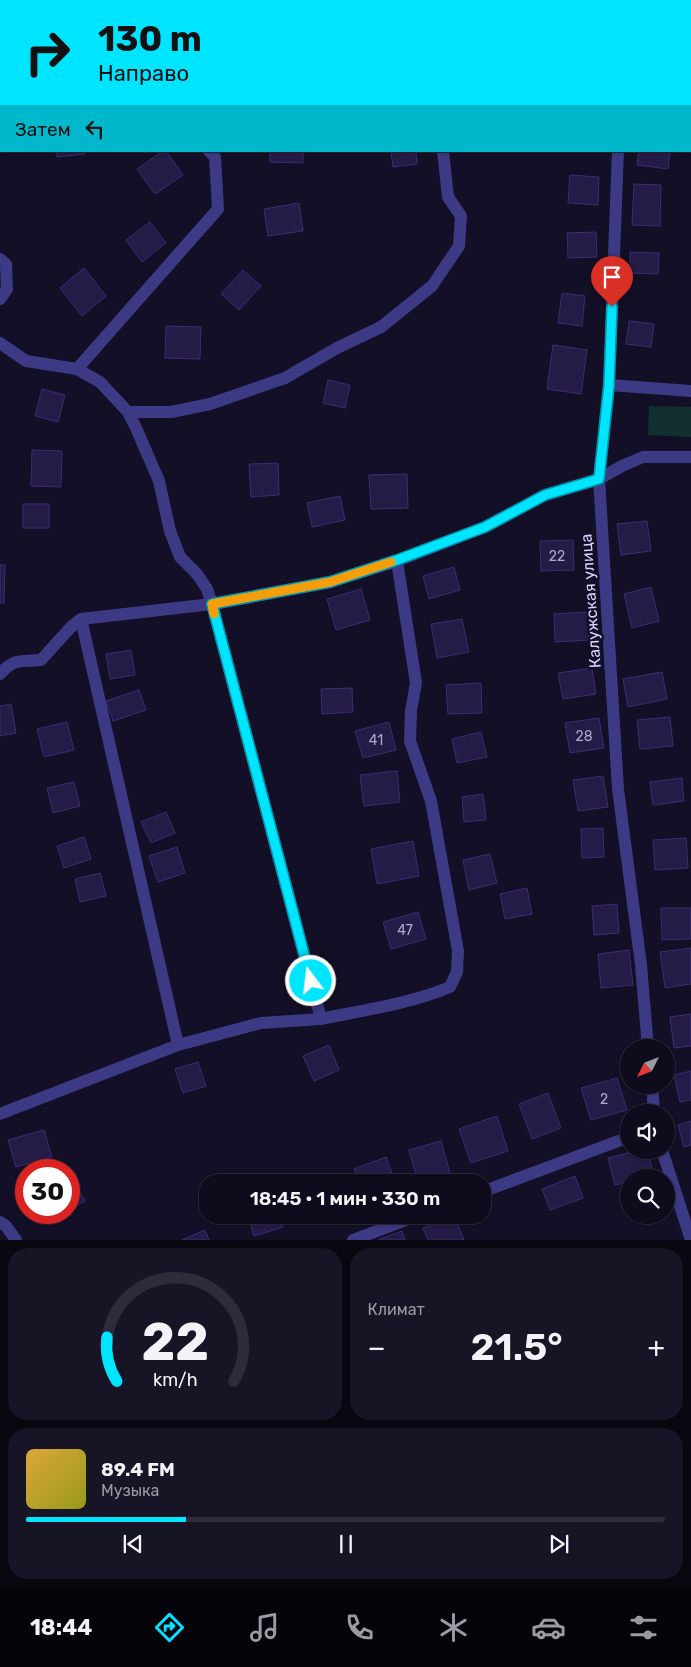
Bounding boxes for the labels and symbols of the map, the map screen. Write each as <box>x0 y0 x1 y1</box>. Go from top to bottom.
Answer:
pin <box>591 256 633 307</box>
street label: Калужская улица <box>576 533 605 669</box>
house number: 22 <box>549 548 565 565</box>
house number: 28 <box>575 728 593 745</box>
house number: 41 <box>369 732 383 749</box>
house number: 47 <box>397 922 413 939</box>
position arrow <box>284 954 336 1006</box>
north arrow <box>620 1039 675 1094</box>
house number: 2 <box>600 1091 608 1108</box>
speed limit sign: 30 <box>15 1159 80 1224</box>

